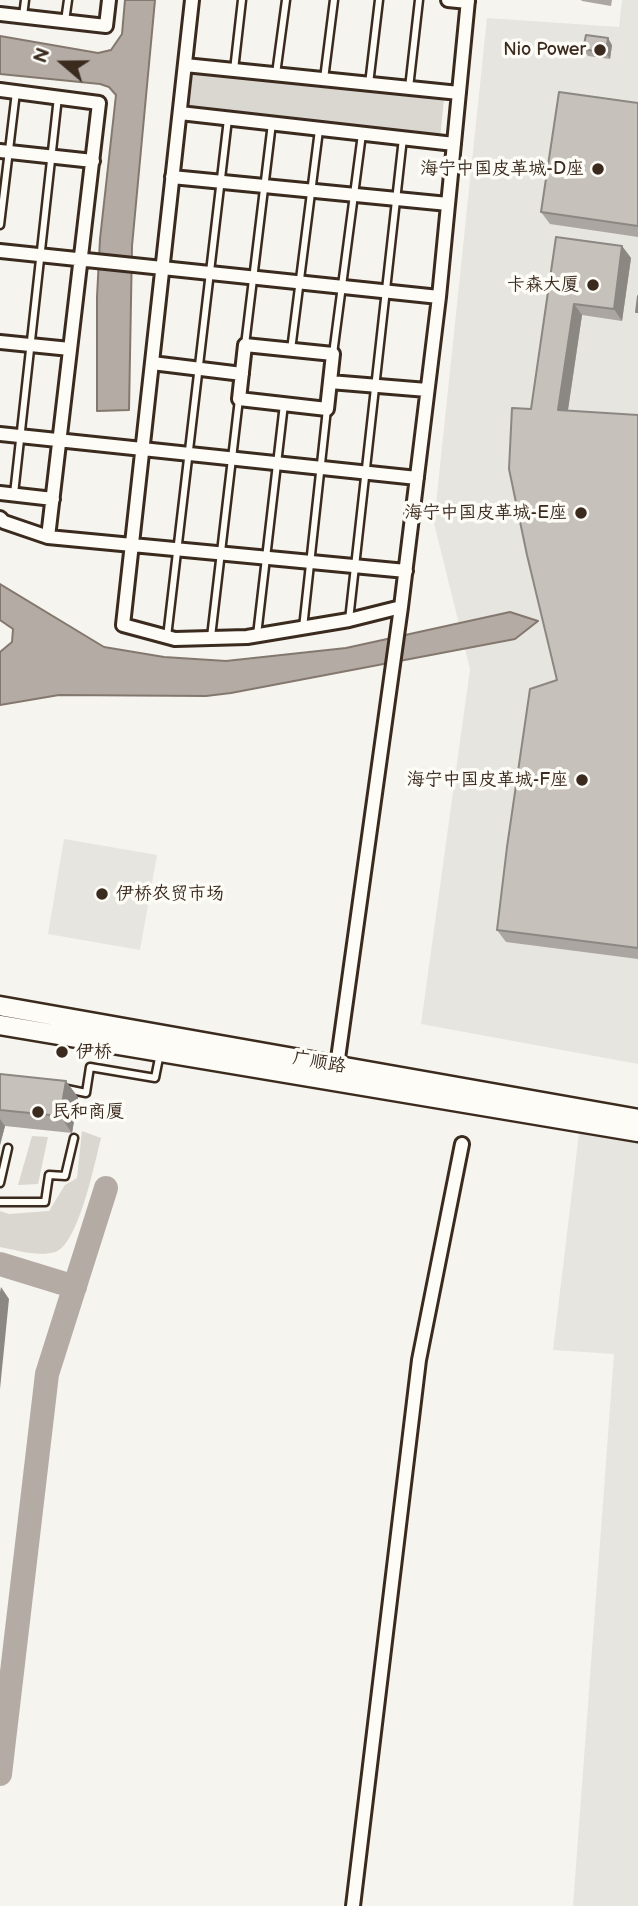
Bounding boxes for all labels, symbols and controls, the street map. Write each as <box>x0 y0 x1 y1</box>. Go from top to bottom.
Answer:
north arrow <box>28 28 98 98</box>
place label: Nio Power <box>503 39 586 61</box>
marker: Nio Power <box>592 42 608 58</box>
text: N <box>30 45 56 66</box>
place label: 海宁中国皮革城-D座 <box>420 158 584 180</box>
marker: 海宁中国皮革城-D座 <box>590 161 606 177</box>
place label: 卡森大厦 <box>507 274 579 296</box>
marker: 卡森大厦 <box>585 277 601 293</box>
place label: 海宁中国皮革城-E座 <box>405 502 567 524</box>
marker: 海宁中国皮革城-E座 <box>573 505 589 521</box>
place label: 海宁中国皮革城-F座 <box>407 769 568 791</box>
marker: 海宁中国皮革城-F座 <box>574 772 590 788</box>
place label: 伊桥农贸市场 <box>116 883 224 905</box>
marker: 伊桥农贸市场 <box>94 886 110 902</box>
place label: 伊桥 <box>76 1041 112 1063</box>
marker: 伊桥 <box>54 1044 70 1060</box>
street label: 广顺路 <box>291 1048 347 1078</box>
place label: 民和商厦 <box>52 1101 124 1123</box>
marker: 民和商厦 <box>30 1104 46 1120</box>

